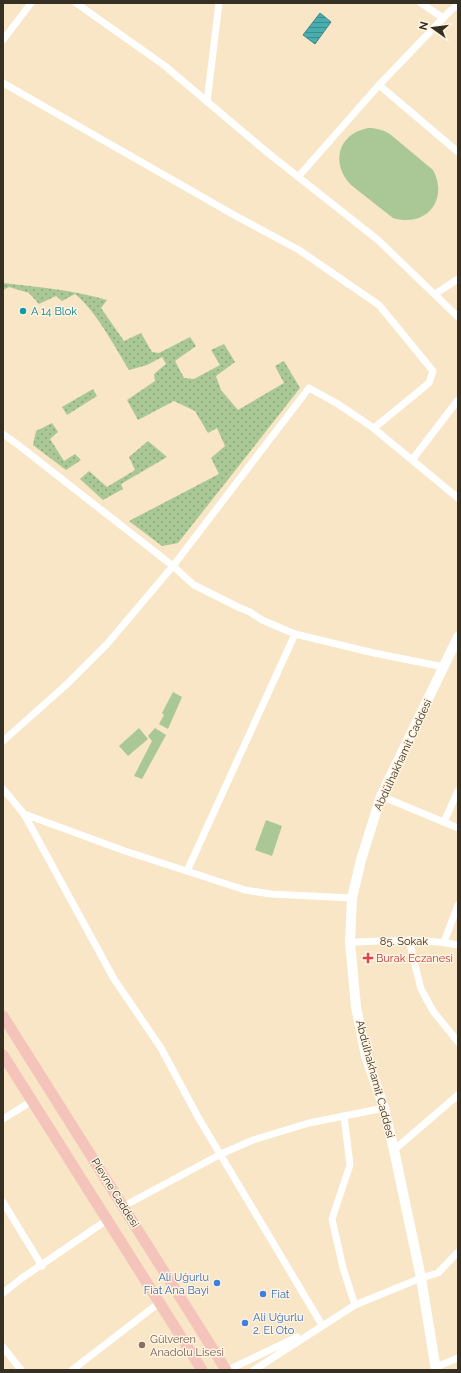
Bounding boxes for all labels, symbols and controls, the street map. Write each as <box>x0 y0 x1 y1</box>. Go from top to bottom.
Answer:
north arrow <box>413 8 453 48</box>
text: N <box>416 20 431 31</box>
place label: A 14 Blok <box>31 305 77 318</box>
marker: A 14 Blok <box>18 306 28 316</box>
street label: Abdülhakhamit Caddesi <box>371 697 435 813</box>
street label: 85. Sokak <box>380 935 428 948</box>
place label: Burak Eczanesi <box>376 952 453 965</box>
marker: Burak Eczanesi <box>363 953 373 963</box>
street label: Abdülhakhamit Caddesi <box>353 1019 397 1139</box>
street label: Plevne Caddesi <box>89 1156 141 1230</box>
place label: Ali Uğurlu Fiat Ana Bayi <box>144 1271 209 1297</box>
marker: Ali Uğurlu Fiat Ana Bayi <box>212 1278 222 1288</box>
place label: Fiat <box>271 1288 290 1301</box>
marker: Fiat <box>258 1289 268 1299</box>
place label: Ali Uğurlu 2. El Oto <box>253 1311 304 1337</box>
marker: Ali Uğurlu 2. El Oto <box>240 1318 250 1328</box>
place label: Gülveren Anadolu Lisesi <box>150 1333 224 1359</box>
marker: Gülveren Anadolu Lisesi <box>137 1340 147 1350</box>

